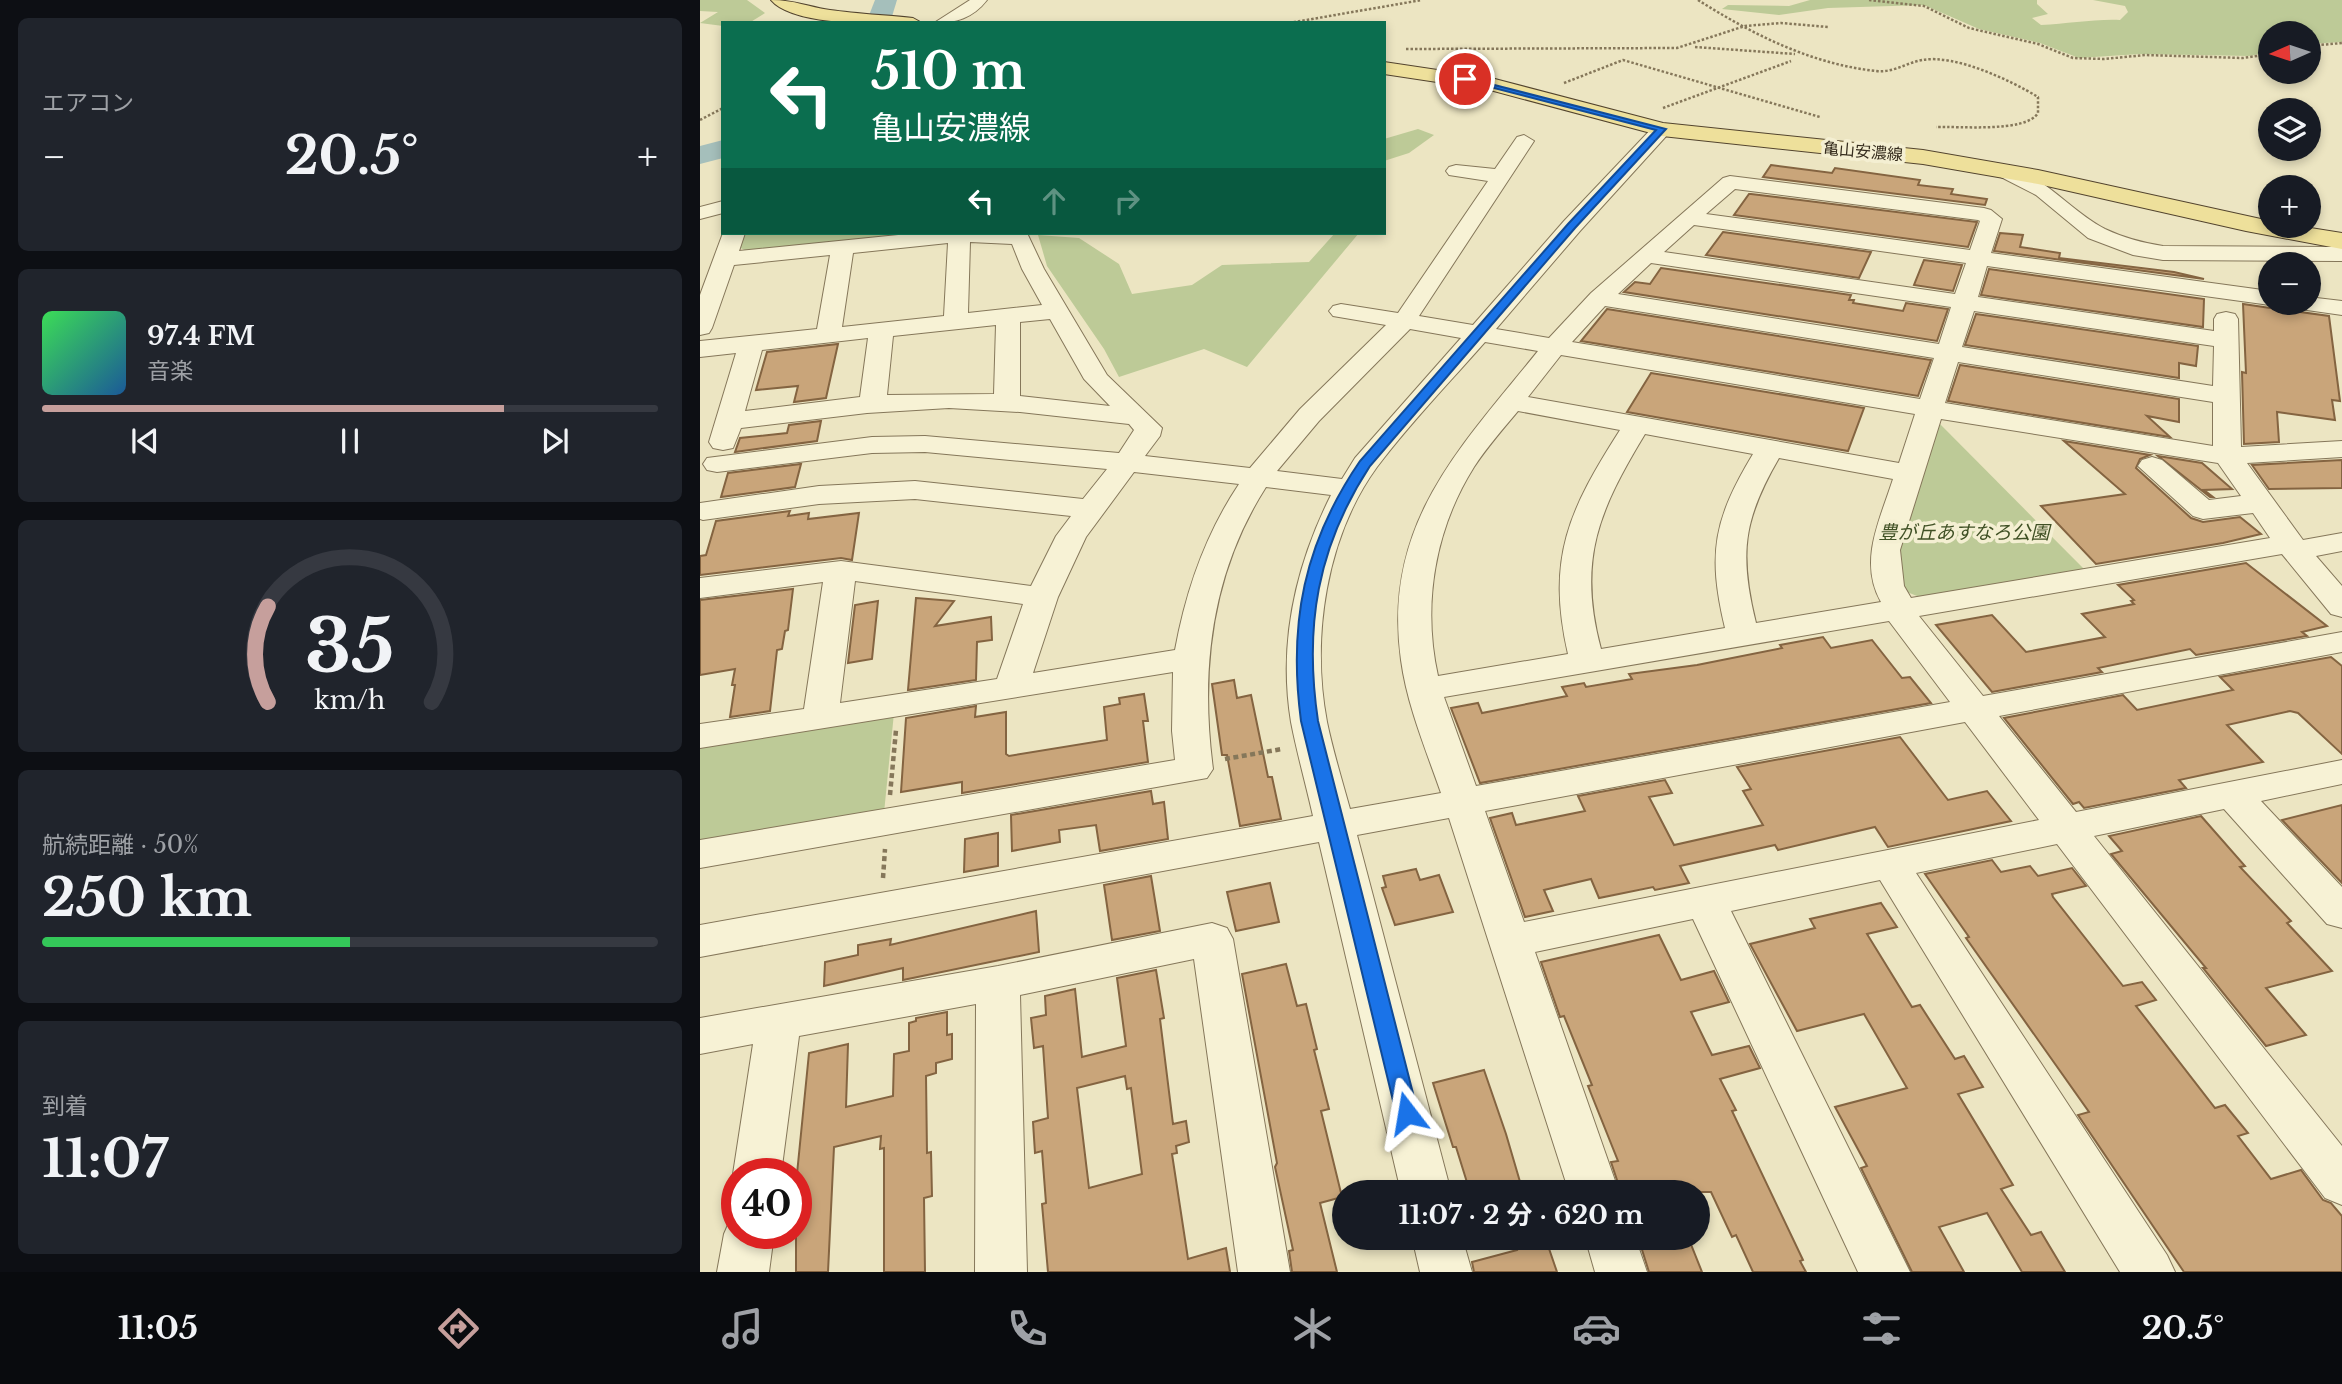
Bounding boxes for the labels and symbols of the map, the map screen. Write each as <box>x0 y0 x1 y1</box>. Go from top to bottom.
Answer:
north arrow <box>2258 21 2320 84</box>
pin <box>1435 49 1495 109</box>
street label: 亀山安濃線 <box>1822 138 1904 164</box>
park label: 豊が丘あすなろ公園 <box>1878 521 2052 544</box>
position arrow <box>1370 1076 1444 1150</box>
speed limit sign: 40 <box>721 1158 812 1249</box>

